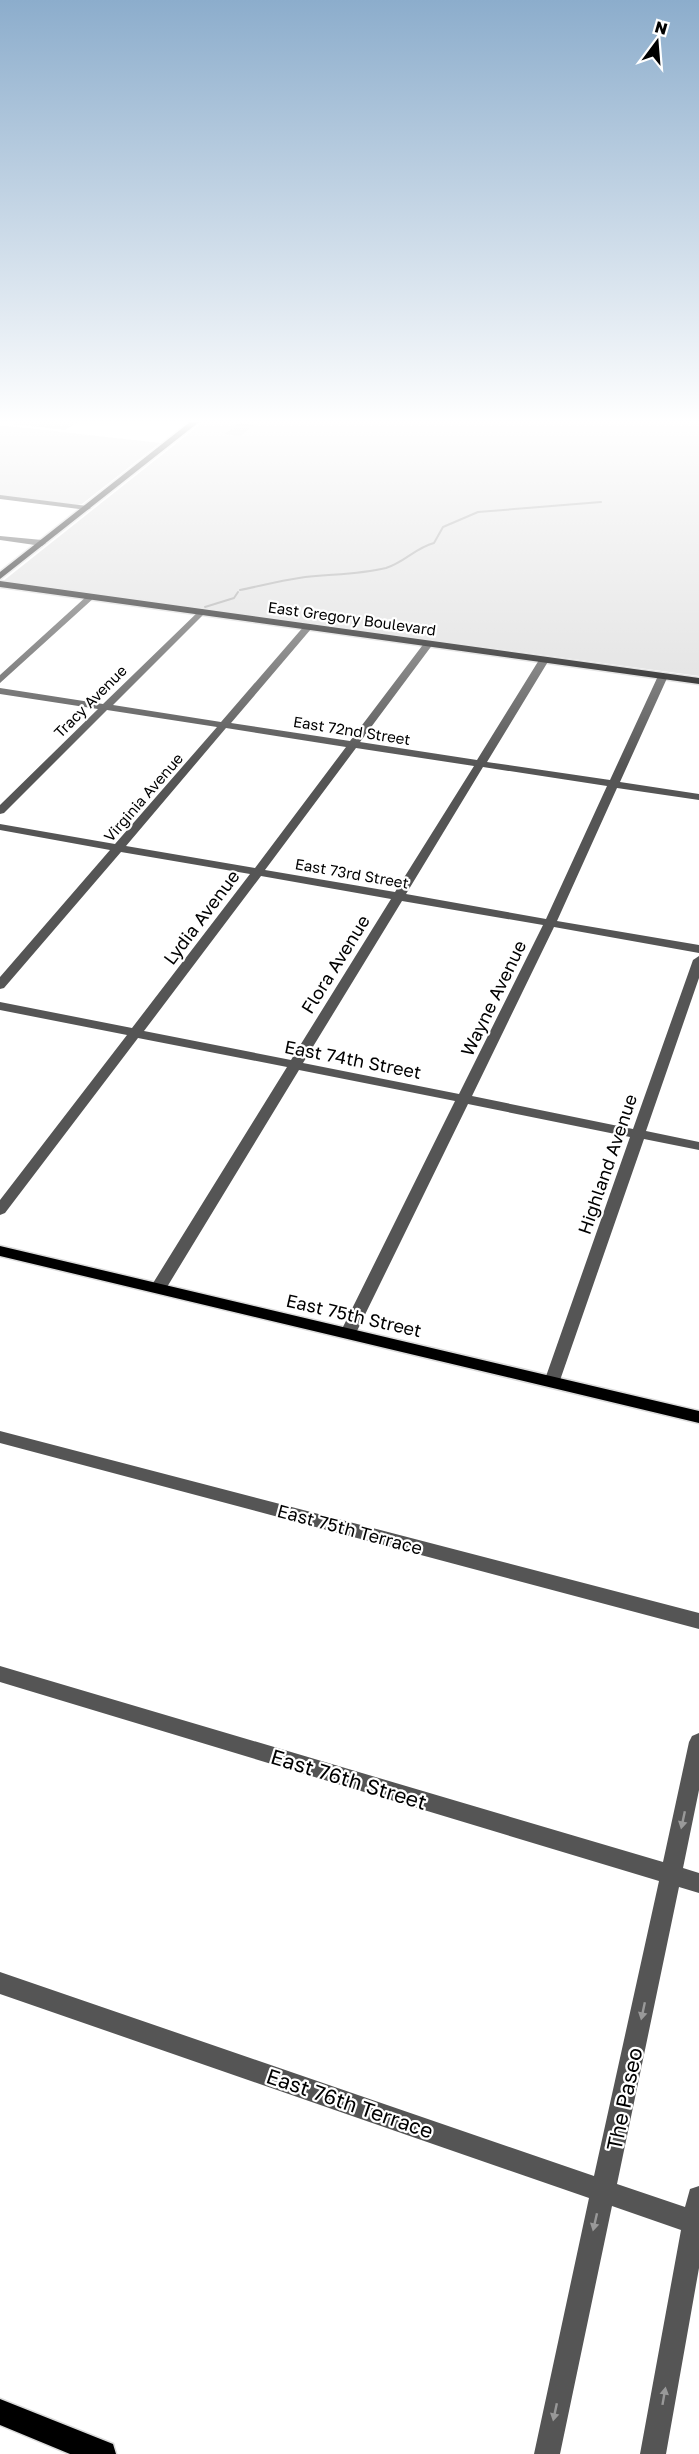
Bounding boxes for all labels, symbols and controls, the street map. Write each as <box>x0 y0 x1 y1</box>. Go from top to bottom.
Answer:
north arrow <box>627 12 687 72</box>
text: N <box>653 16 670 39</box>
street label: East Gregory Boulevard <box>267 597 437 639</box>
street label: Tracy Avenue <box>50 661 130 741</box>
street label: East 72nd Street <box>292 712 412 748</box>
street label: Virginia Avenue <box>100 749 187 845</box>
street label: East 73rd Street <box>294 854 410 892</box>
street label: Lydia Avenue <box>158 865 244 969</box>
street label: Flora Avenue <box>296 911 374 1017</box>
street label: Wayne Avenue <box>455 937 531 1059</box>
street label: East 74th Street <box>283 1035 423 1083</box>
street label: Highland Avenue <box>573 1091 641 1237</box>
street label: East 75th Street <box>284 1289 424 1341</box>
street label: East 75th Terrace <box>275 1499 425 1559</box>
street label: East 76th Street <box>268 1743 430 1815</box>
one-way arrow <box>677 1811 687 1829</box>
one-way arrow <box>637 2002 647 2020</box>
street label: The Paseo <box>600 2045 648 2153</box>
street label: East 76th Terrace <box>263 2062 437 2144</box>
one-way arrow <box>589 2212 599 2231</box>
one-way arrow <box>659 2387 668 2406</box>
one-way arrow <box>550 2403 559 2422</box>

